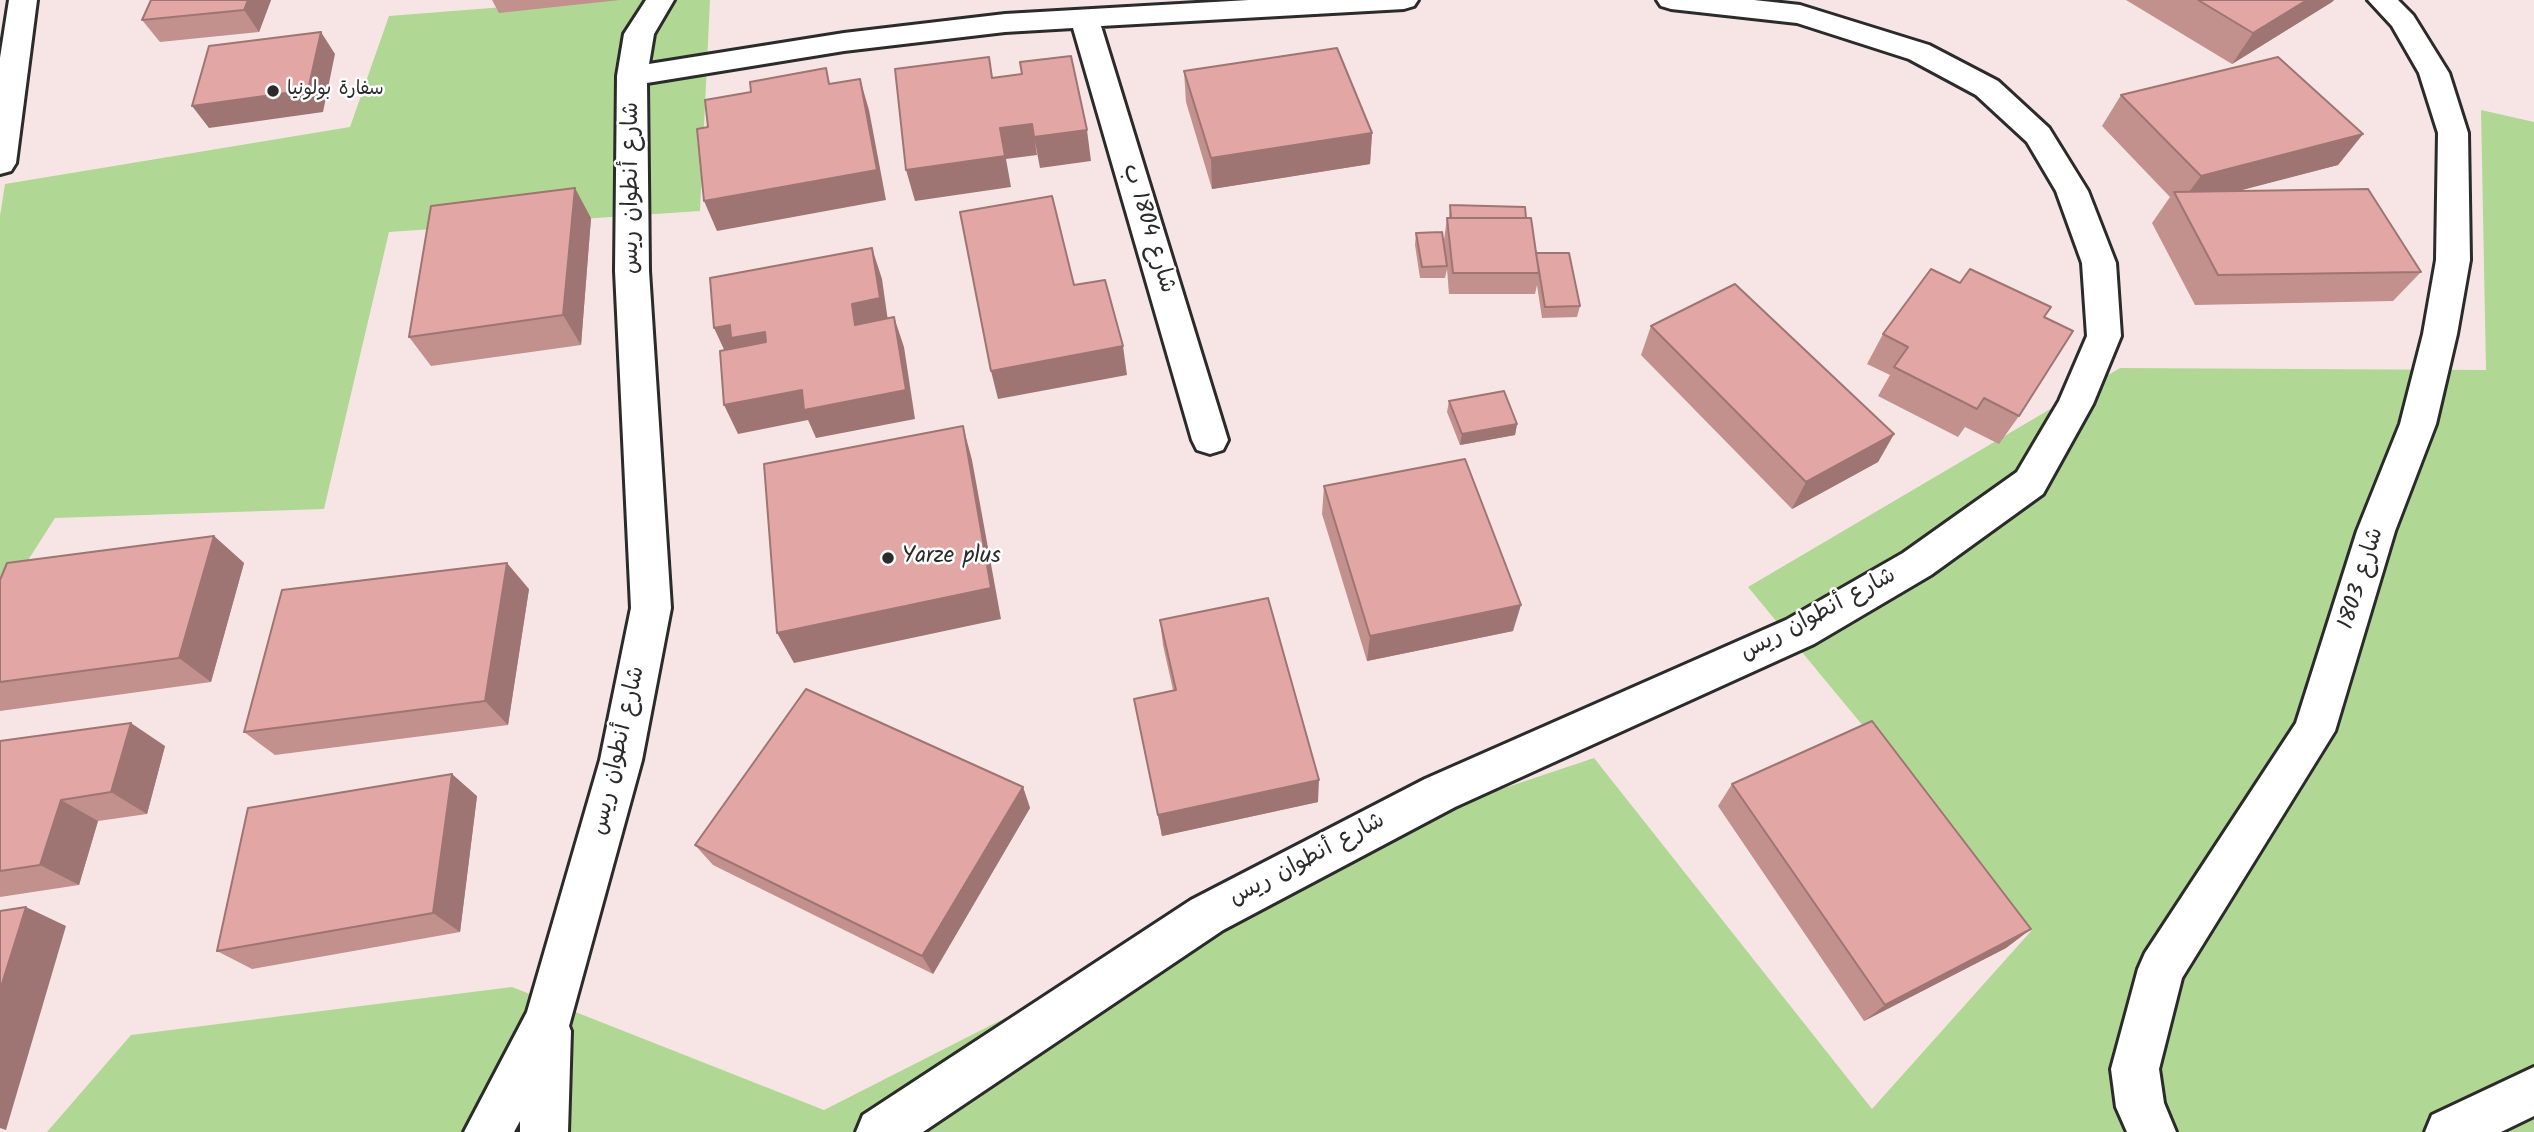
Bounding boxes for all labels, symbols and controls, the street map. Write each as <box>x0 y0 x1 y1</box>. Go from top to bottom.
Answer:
place label: سفارة بولونيا <box>287 80 384 102</box>
marker: سفارة بولونيا <box>265 83 281 99</box>
street label: شارع أنطوان ريس <box>619 102 647 274</box>
street label: شارع 1804 ب <box>1114 161 1180 297</box>
street label: شارع 1803 <box>2334 525 2392 633</box>
place label: Yarze plus <box>902 544 1001 572</box>
marker: Yarze plus <box>880 550 896 566</box>
street label: شارع أنطوان ريس <box>1737 563 1901 669</box>
street label: شارع أنطوان ريس <box>587 664 653 838</box>
street label: شارع أنطوان ريس <box>1226 808 1390 914</box>

